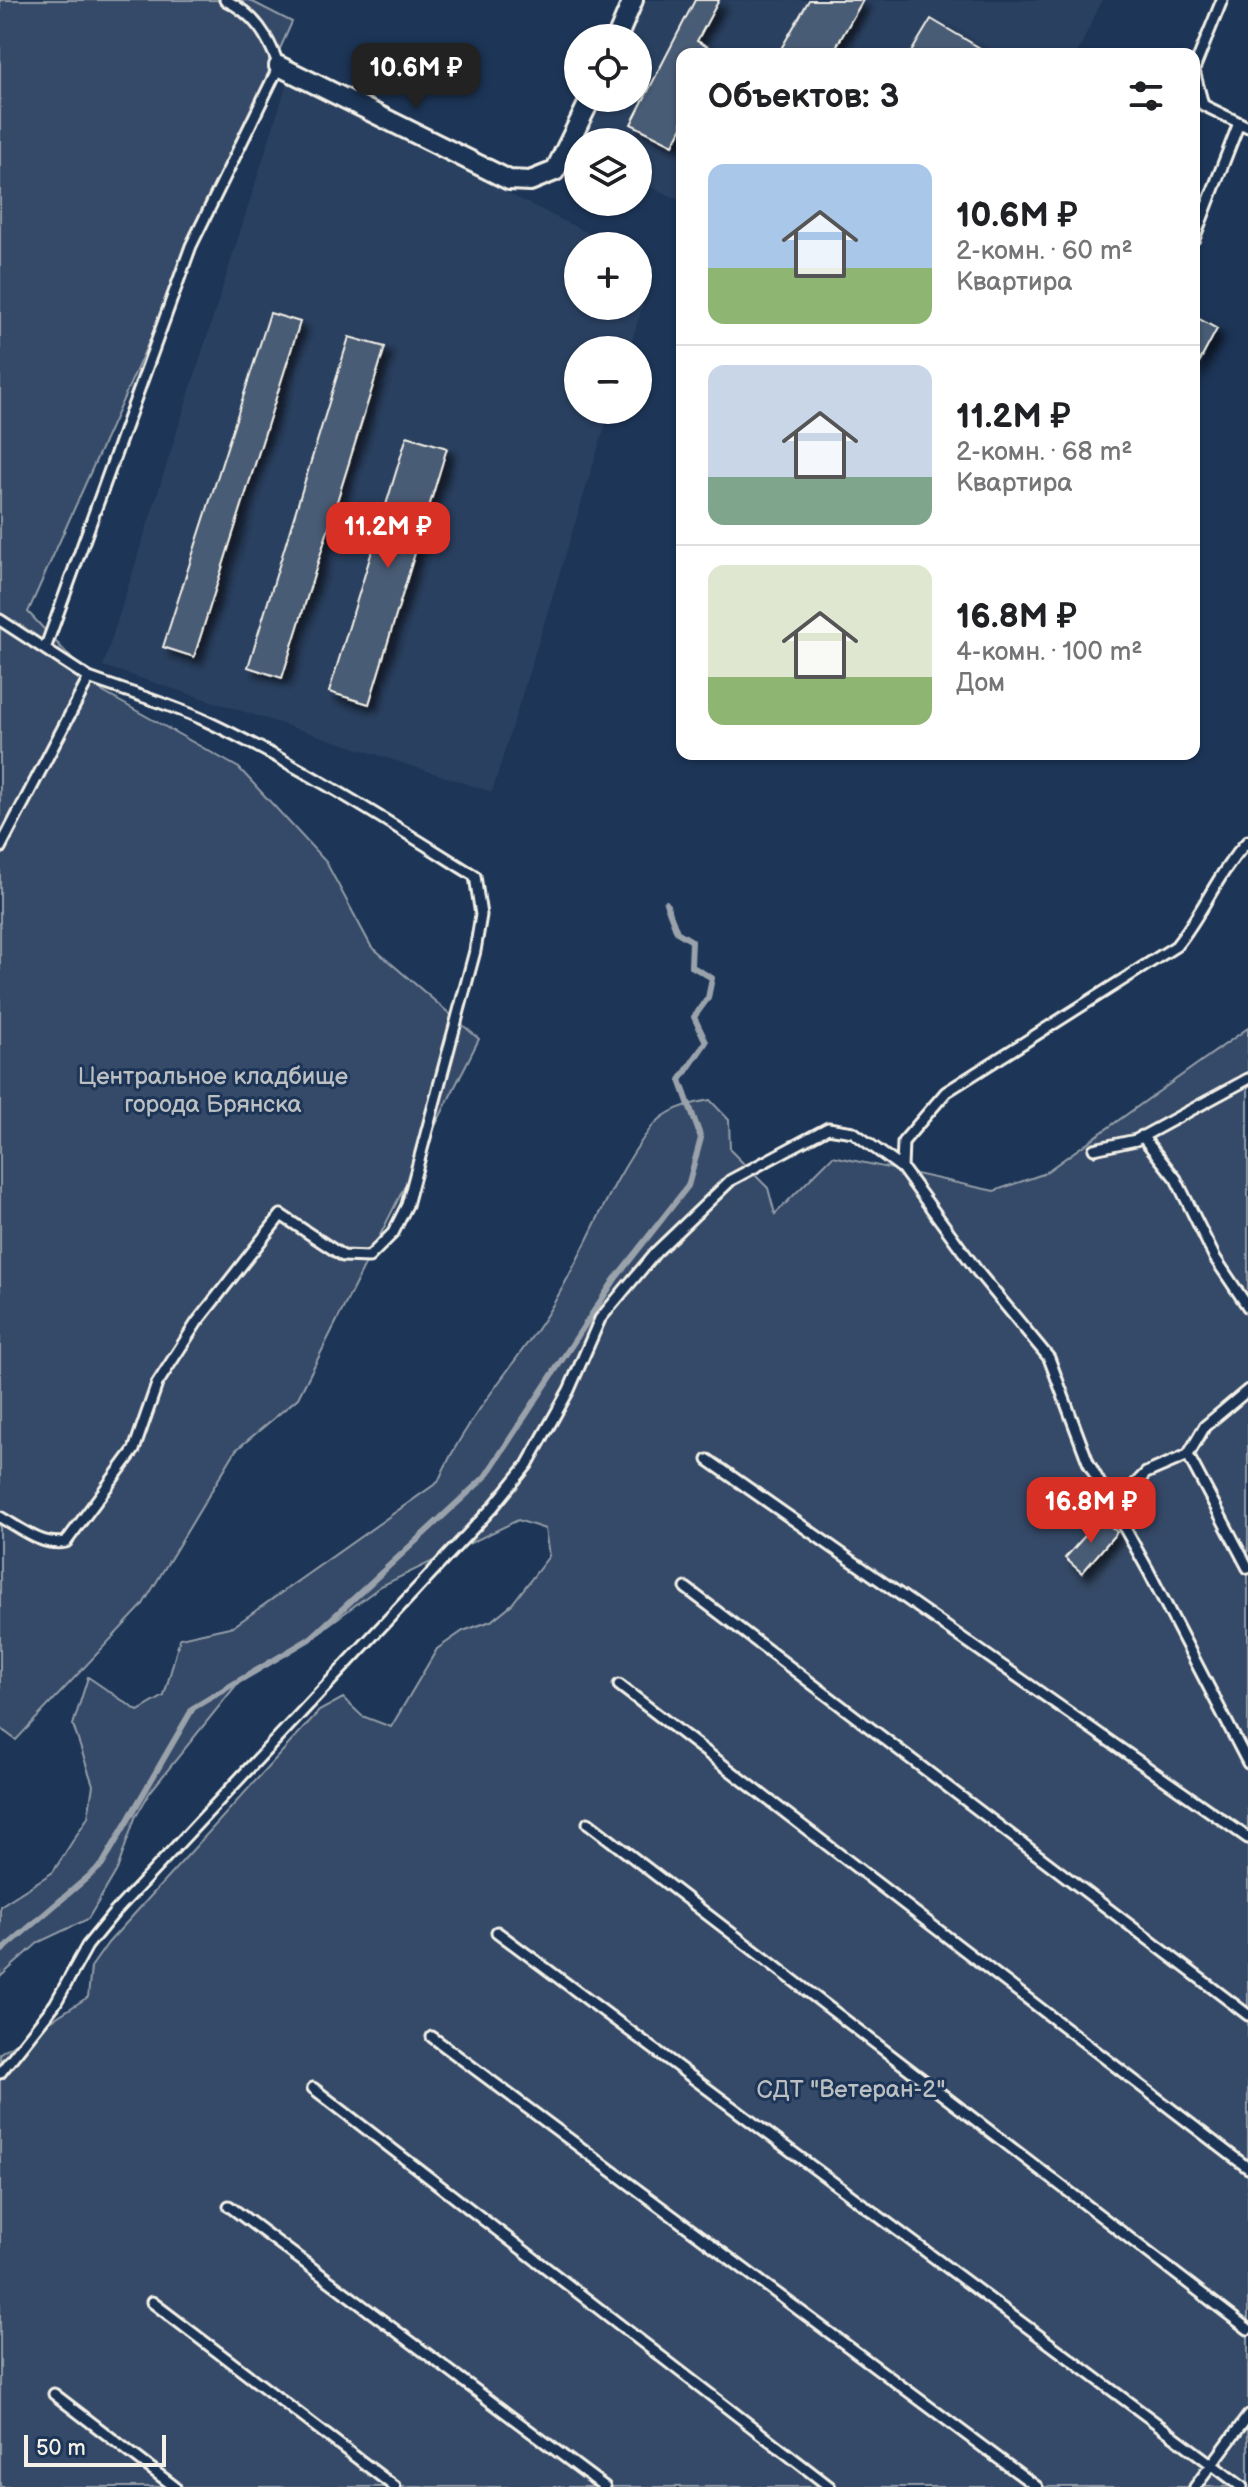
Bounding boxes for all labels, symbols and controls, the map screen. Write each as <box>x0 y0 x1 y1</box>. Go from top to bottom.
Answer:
map controls <box>564 24 652 424</box>
button: locate <box>564 24 652 112</box>
pin: 10.6M ₽ <box>342 43 490 111</box>
text: 10.6M ₽ <box>369 53 463 84</box>
icon: filters <box>1124 74 1168 118</box>
text: Объектов: 3 <box>708 76 899 117</box>
button: layers <box>564 128 652 216</box>
text: 10.6M ₽ <box>956 195 1078 236</box>
icon: home <box>772 196 868 292</box>
button: + <box>564 232 652 320</box>
text: 2-комн. · 60 m² <box>956 236 1133 267</box>
text: Квартира <box>956 267 1073 298</box>
button: − <box>564 336 652 424</box>
text: 11.2M ₽ <box>956 396 1071 437</box>
icon: home <box>772 397 868 493</box>
text: 2-комн. · 68 m² <box>956 437 1133 468</box>
text: Квартира <box>956 468 1073 499</box>
pin: 11.2M ₽ <box>314 502 462 570</box>
text: 11.2M ₽ <box>344 512 432 543</box>
text: 16.8M ₽ <box>956 596 1077 637</box>
icon: home <box>772 597 868 693</box>
text: 4-комн. · 100 m² <box>956 637 1143 668</box>
text: Дом <box>956 668 1005 699</box>
park label: Центральное кладбище города Брянска <box>78 1062 348 1119</box>
pin: 16.8M ₽ <box>1017 1477 1165 1545</box>
text: 16.8M ₽ <box>1045 1487 1137 1518</box>
park label: СДТ "Ветеран-2" <box>757 2075 945 2104</box>
scale bar <box>24 2431 166 2467</box>
text: 50 m <box>36 2435 86 2462</box>

